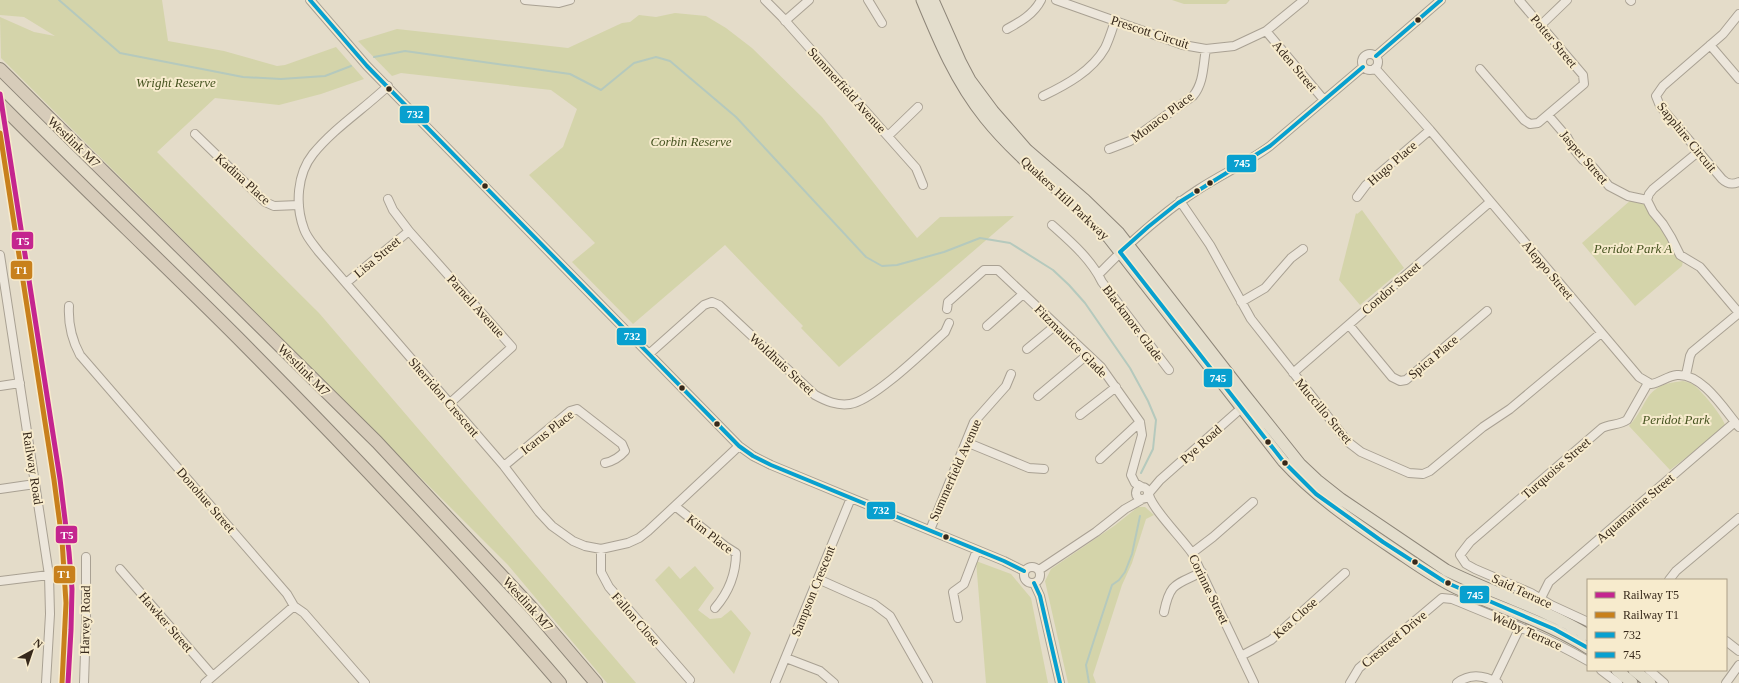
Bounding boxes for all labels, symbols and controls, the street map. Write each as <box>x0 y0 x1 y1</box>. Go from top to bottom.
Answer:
street label: Potter Street <box>1527 11 1581 71</box>
street label: Prescott Circuit <box>1109 12 1191 52</box>
unlabelled marker <box>1413 15 1423 25</box>
street label: Aden Street <box>1269 38 1321 95</box>
street label: Summerfield Avenue <box>805 44 889 136</box>
park label: Wright Reserve <box>136 75 216 90</box>
unlabelled marker <box>384 84 394 94</box>
street label: Monaco Place <box>1128 89 1196 145</box>
street label: Sapphire Circuit <box>1654 99 1720 175</box>
line badge: 732 <box>399 105 430 124</box>
text: 732 <box>407 108 424 120</box>
street label: Westlink M7 <box>45 113 104 171</box>
street label: Jasper Street <box>1557 127 1612 187</box>
park label: Corbin Reserve <box>650 134 732 149</box>
street label: Hugo Place <box>1364 137 1420 188</box>
street label: Kadina Place <box>212 150 274 208</box>
street label: Quakers Hill Parkway <box>1018 153 1113 243</box>
line badge: 745 <box>1226 154 1257 173</box>
text: 745 <box>1234 157 1251 169</box>
unlabelled marker <box>1205 178 1215 188</box>
unlabelled marker <box>480 181 490 191</box>
unlabelled marker <box>1192 186 1202 196</box>
line badge: T5 <box>11 231 34 250</box>
street label: Lisa Street <box>351 233 404 281</box>
text: T5 <box>17 235 30 247</box>
street label: Aleppo Street <box>1519 238 1577 303</box>
park label: Peridot Park A <box>1593 241 1672 256</box>
street label: Condor Street <box>1359 258 1424 317</box>
line badge: T1 <box>10 260 33 280</box>
text: T1 <box>15 264 27 276</box>
street label: Parnell Avenue <box>444 272 508 340</box>
street label: Blackmore Glade <box>1100 282 1167 364</box>
street label: Fitzmaurice Glade <box>1032 302 1111 381</box>
line badge: 732 <box>616 327 647 346</box>
text: 732 <box>624 330 641 342</box>
street label: Woldhuis Street <box>746 330 818 398</box>
street label: Spica Place <box>1405 332 1461 382</box>
street label: Westlink M7 <box>275 341 333 399</box>
street label: Sherridon Crescent <box>406 354 483 440</box>
line badge: 745 <box>1203 368 1233 388</box>
text: 745 <box>1210 372 1227 384</box>
street label: Muccillo Street <box>1292 375 1356 447</box>
unlabelled marker <box>677 383 687 393</box>
street label: Icarus Place <box>517 407 577 457</box>
park label: Peridot Park <box>1641 412 1710 427</box>
street label: Summerfield Avenue <box>926 417 984 523</box>
unlabelled marker <box>712 419 722 429</box>
street label: Pye Road <box>1177 421 1225 466</box>
street label: Railway Road <box>20 430 46 506</box>
street label: Turquoise Street <box>1519 434 1594 502</box>
unlabelled marker <box>1263 437 1273 447</box>
unlabelled marker <box>1280 458 1290 468</box>
street label: Donohue Street <box>174 464 239 536</box>
street label: Aquamarine Street <box>1593 470 1677 546</box>
line badge: 732 <box>866 501 896 520</box>
text: 732 <box>873 504 890 516</box>
street label: Kim Place <box>684 511 736 557</box>
line badge: T5 <box>55 525 78 544</box>
text: T5 <box>61 529 74 541</box>
unlabelled marker <box>941 532 951 542</box>
street label: Sampson Crescent <box>788 543 838 639</box>
street label: Corinne Street <box>1186 552 1232 627</box>
unlabelled marker <box>1410 557 1420 567</box>
line badge: T1 <box>53 565 76 584</box>
text: T1 <box>58 568 70 580</box>
street label: Said Terrace <box>1489 570 1555 612</box>
street label: Westlink M7 <box>500 574 556 634</box>
unlabelled marker <box>1443 578 1453 588</box>
legend <box>1587 579 1727 671</box>
street label: Harvey Road <box>77 585 93 655</box>
line badge: 745 <box>1459 585 1490 604</box>
text: Railway T5 <box>1623 588 1679 602</box>
street label: Hawker Street <box>136 589 196 655</box>
street label: Fallon Close <box>609 589 663 649</box>
text: 745 <box>1467 589 1484 601</box>
street label: Kea Close <box>1270 594 1320 642</box>
street label: Crestreef Drive <box>1358 607 1430 671</box>
text: Railway T1 <box>1623 608 1679 622</box>
street label: Welby Terrace <box>1490 609 1565 653</box>
text: 732 <box>1623 628 1641 642</box>
north arrow <box>12 631 52 671</box>
text: N <box>32 636 45 651</box>
text: 745 <box>1623 648 1641 662</box>

